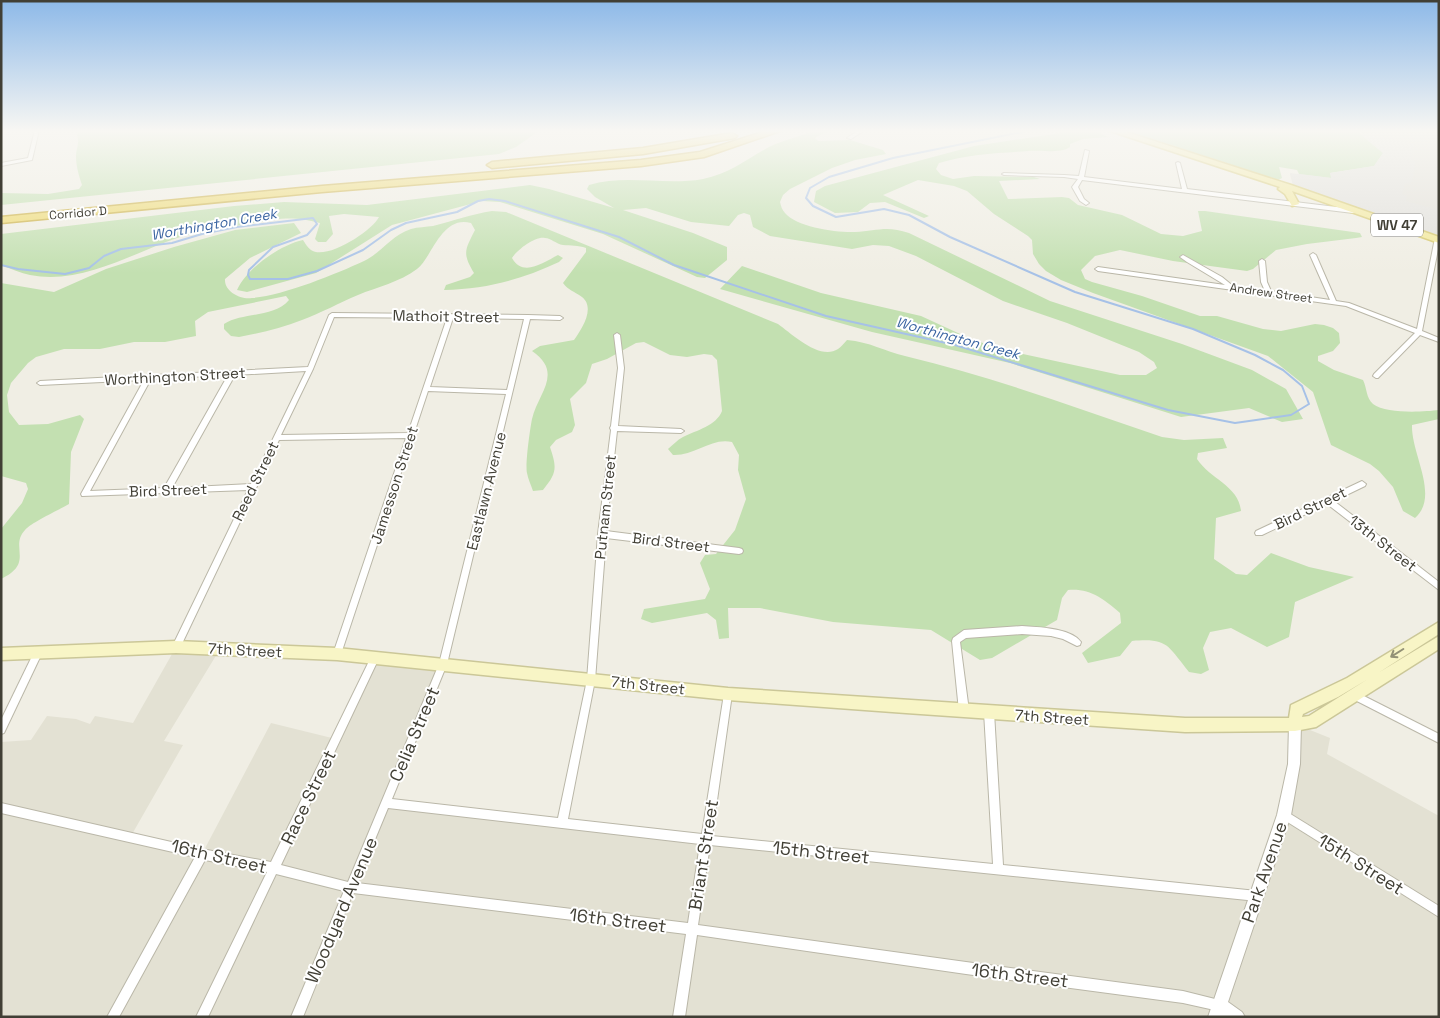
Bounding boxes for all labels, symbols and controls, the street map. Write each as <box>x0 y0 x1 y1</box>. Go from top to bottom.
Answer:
street label: Corridor D <box>48 203 108 223</box>
water label: Worthington Creek <box>150 204 280 244</box>
road number: WV 47 <box>1371 214 1423 236</box>
street label: Andrew Street <box>1229 279 1313 307</box>
street label: Mathoit Street <box>392 306 500 326</box>
water label: Worthington Creek <box>894 313 1023 364</box>
street label: Worthington Street <box>104 363 246 389</box>
street label: Jamesson Street <box>366 424 422 546</box>
street label: Eastlawn Avenue <box>462 430 510 552</box>
street label: Reed Street <box>227 438 283 524</box>
street label: Putnam Street <box>590 453 620 560</box>
street label: Bird Street <box>129 479 208 501</box>
street label: Bird Street <box>1271 482 1349 534</box>
street label: 13th Street <box>1345 511 1421 576</box>
street label: Bird Street <box>631 528 711 556</box>
street label: 7th Street <box>207 639 283 661</box>
one-way arrow <box>1391 648 1405 658</box>
street label: 7th Street <box>610 672 686 698</box>
street label: Celia Street <box>384 683 444 785</box>
street label: 7th Street <box>1014 705 1090 729</box>
street label: Race Street <box>275 746 341 848</box>
street label: Briant Street <box>683 798 723 912</box>
street label: Park Avenue <box>1236 818 1292 926</box>
street label: 15th Street <box>1314 828 1408 900</box>
street label: Woodyard Avenue <box>300 833 382 987</box>
street label: 16th Street <box>169 834 269 878</box>
street label: 15th Street <box>771 835 871 869</box>
street label: 16th Street <box>568 903 668 937</box>
street label: 16th Street <box>970 958 1070 992</box>

